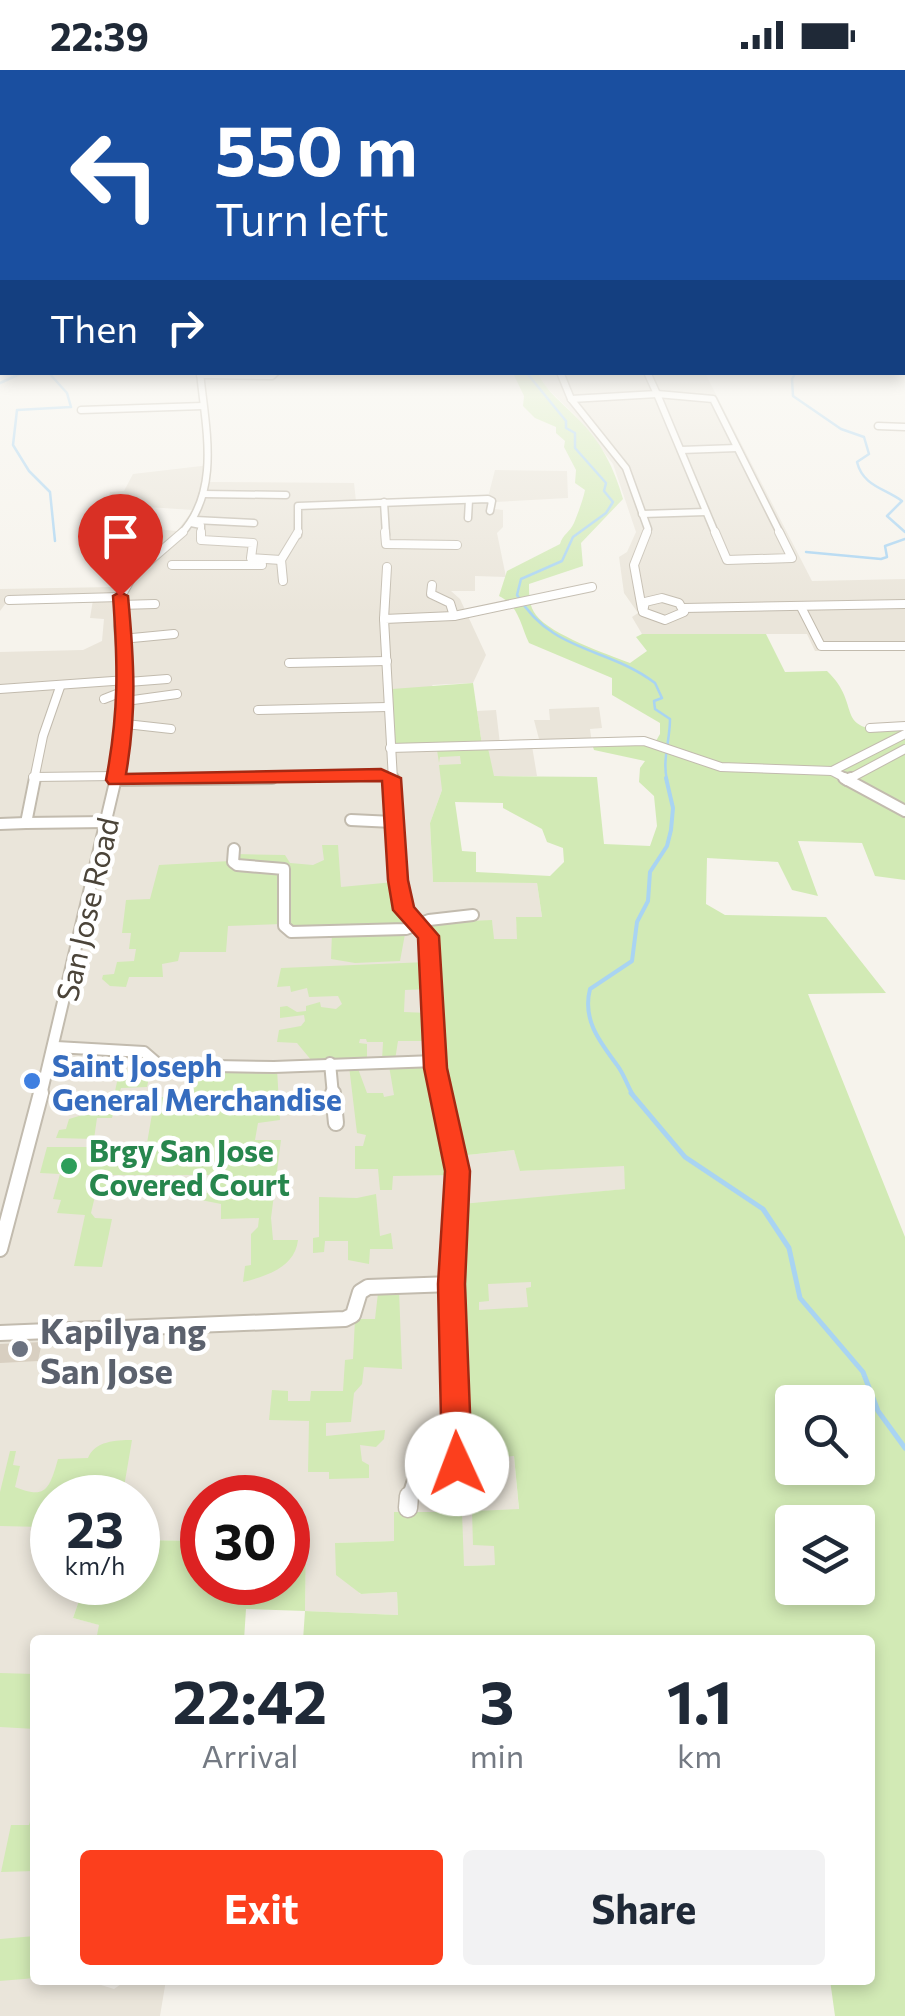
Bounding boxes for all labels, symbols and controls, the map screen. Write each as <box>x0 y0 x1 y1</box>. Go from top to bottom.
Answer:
text: 22:39 <box>50 12 149 59</box>
text: 550 m <box>215 105 418 190</box>
icon: left <box>50 110 180 240</box>
text: Turn left <box>215 190 389 245</box>
icon: right <box>158 300 213 355</box>
text: Then <box>50 304 138 351</box>
pin <box>78 494 163 597</box>
icon: arrive <box>93 509 148 564</box>
street label: San Jose Road <box>47 813 125 1005</box>
place label: Saint Joseph General Merchandise <box>52 1046 342 1117</box>
marker: Saint Joseph General Merchandise <box>21 1070 43 1092</box>
place label: Brgy San Jose Covered Court <box>89 1131 290 1202</box>
marker: Brgy San Jose Covered Court <box>58 1155 80 1177</box>
place label: Kapilya ng San Jose <box>40 1308 206 1391</box>
marker: Kapilya ng San Jose <box>9 1338 31 1360</box>
map controls <box>775 1385 875 1605</box>
button: search <box>775 1385 875 1485</box>
position arrow <box>405 1412 509 1516</box>
speed limit sign: 30 <box>180 1475 310 1605</box>
text: 23 <box>66 1497 124 1558</box>
button: layers <box>775 1505 875 1605</box>
text: km/h <box>65 1550 125 1580</box>
text: 22:42 <box>173 1663 327 1736</box>
text: 3 <box>479 1663 514 1736</box>
text: 1.1 <box>667 1663 732 1736</box>
text: Arrival <box>201 1735 298 1775</box>
text: min <box>470 1735 524 1775</box>
text: km <box>677 1735 722 1775</box>
button: Exit <box>80 1850 443 1965</box>
button: Share <box>463 1850 825 1965</box>

